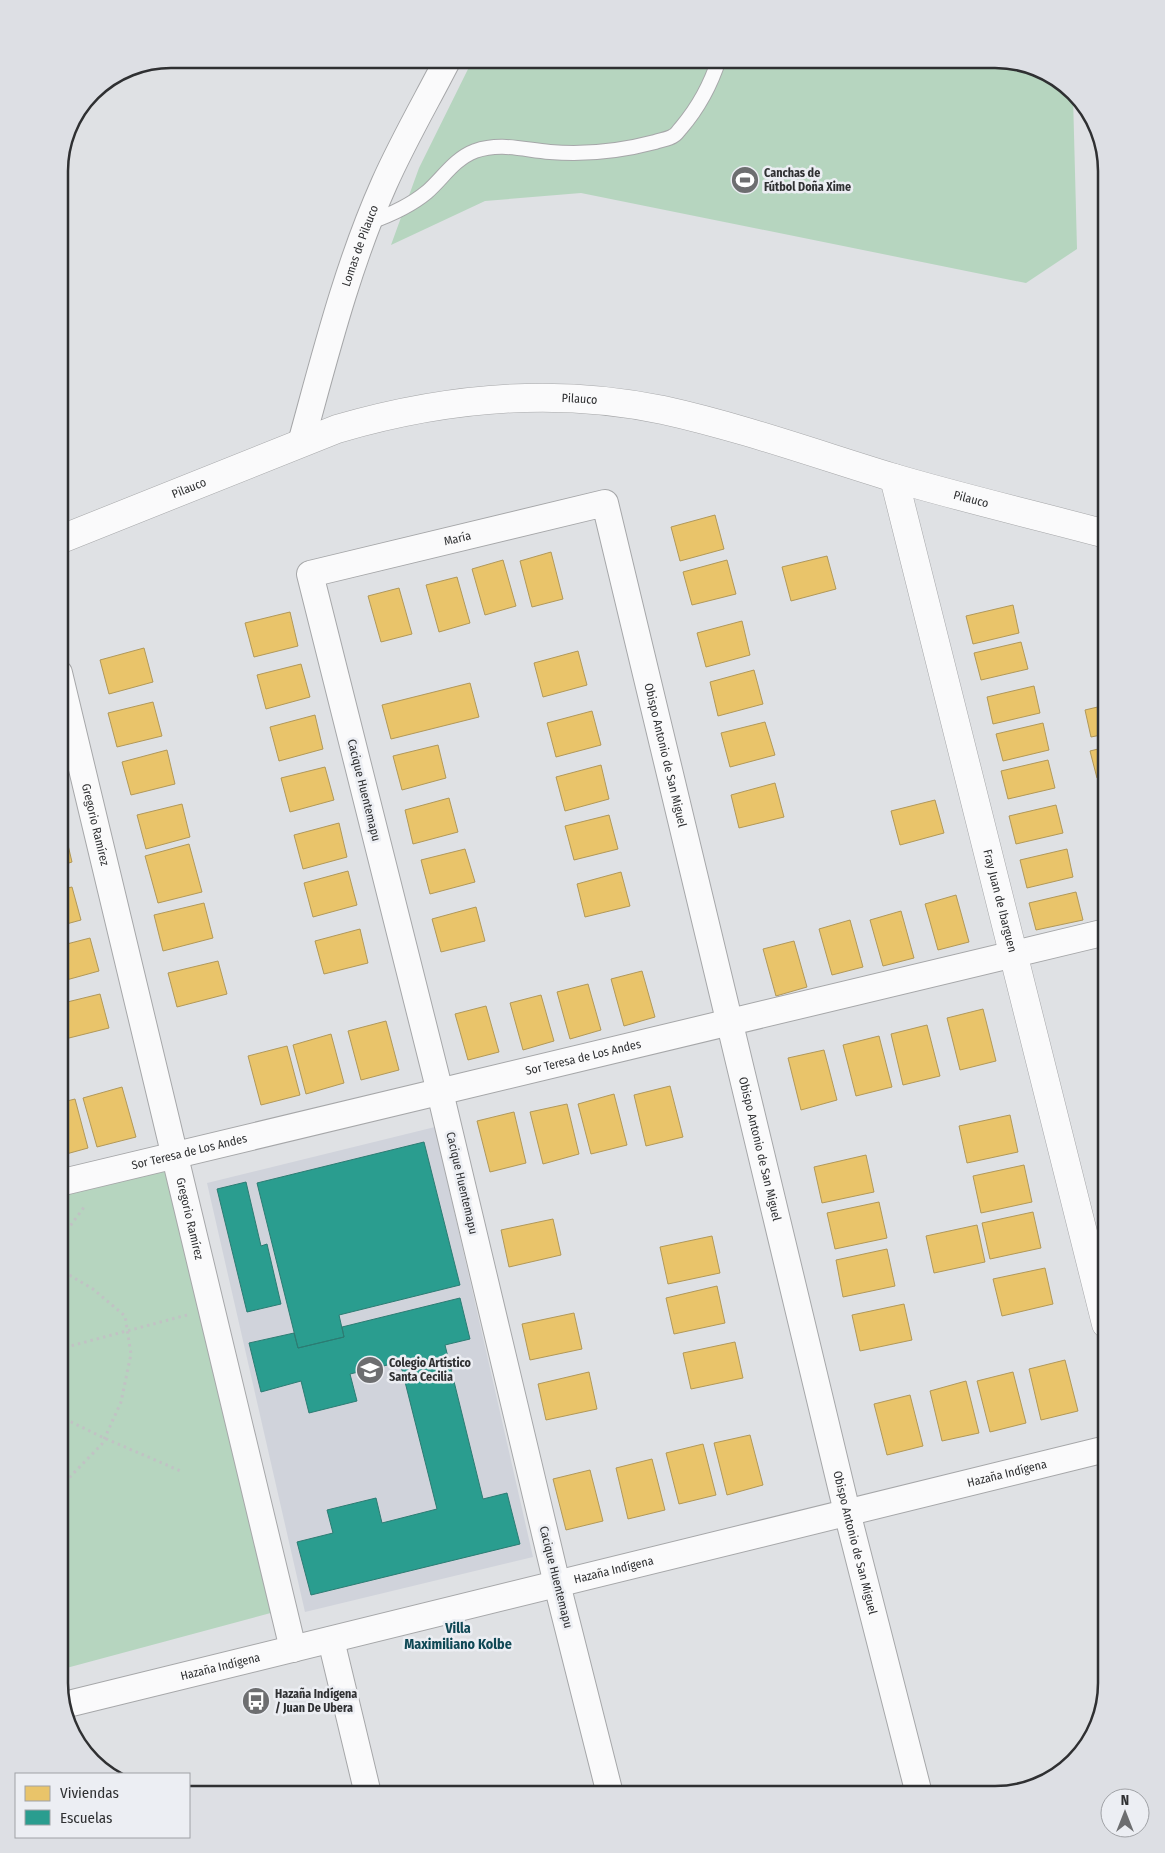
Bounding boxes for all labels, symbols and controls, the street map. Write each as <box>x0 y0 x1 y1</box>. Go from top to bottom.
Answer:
sports icon: Canchas de Fútbol Doña Xime <box>730 165 760 195</box>
place label: Canchas de Fútbol Doña Xime <box>764 166 851 194</box>
street label: Lomas de Pilauco <box>339 203 381 288</box>
street label: Pilauco <box>561 391 598 407</box>
street label: Pilauco <box>170 475 208 501</box>
street label: Pilauco <box>952 488 990 510</box>
street label: María <box>442 528 473 549</box>
street label: Obispo Antonio de San Miguel <box>641 682 689 828</box>
street label: Cacique Huentemapu <box>345 738 383 842</box>
street label: Gregorio Ramírez <box>79 782 112 867</box>
street label: Fray Juan de Ibarguen <box>980 848 1020 954</box>
street label: Sor Teresa de Los Andes <box>524 1037 642 1078</box>
street label: Obispo Antonio de San Miguel <box>736 1076 784 1222</box>
street label: Cacique Huentemapu <box>443 1130 481 1236</box>
street label: Sor Teresa de Los Andes <box>130 1131 248 1172</box>
street label: Gregorio Ramírez <box>173 1176 206 1261</box>
school or university icon: Colegio Artístico Santa Cecilia <box>355 1355 385 1385</box>
place label: Colegio Artístico Santa Cecilia <box>389 1356 472 1384</box>
street label: Hazaña Indígena <box>966 1457 1048 1490</box>
street label: Obispo Antonio de San Miguel <box>830 1469 880 1616</box>
street label: Cacique Huentemapu <box>537 1525 575 1629</box>
street label: Hazaña Indígena <box>572 1553 655 1586</box>
district label: Villa Maximiliano Kolbe <box>404 1620 512 1653</box>
street label: Hazaña Indígena <box>179 1650 262 1683</box>
bus stop icon: Hazaña Indígena / Juan De Ubera <box>241 1686 271 1716</box>
place label: Hazaña Indígena / Juan De Ubera <box>275 1687 357 1715</box>
legend <box>15 1773 190 1838</box>
text: Viviendas <box>60 1784 119 1802</box>
north arrow <box>1100 1788 1150 1838</box>
text: N <box>1121 1792 1129 1809</box>
text: Escuelas <box>60 1809 112 1827</box>

